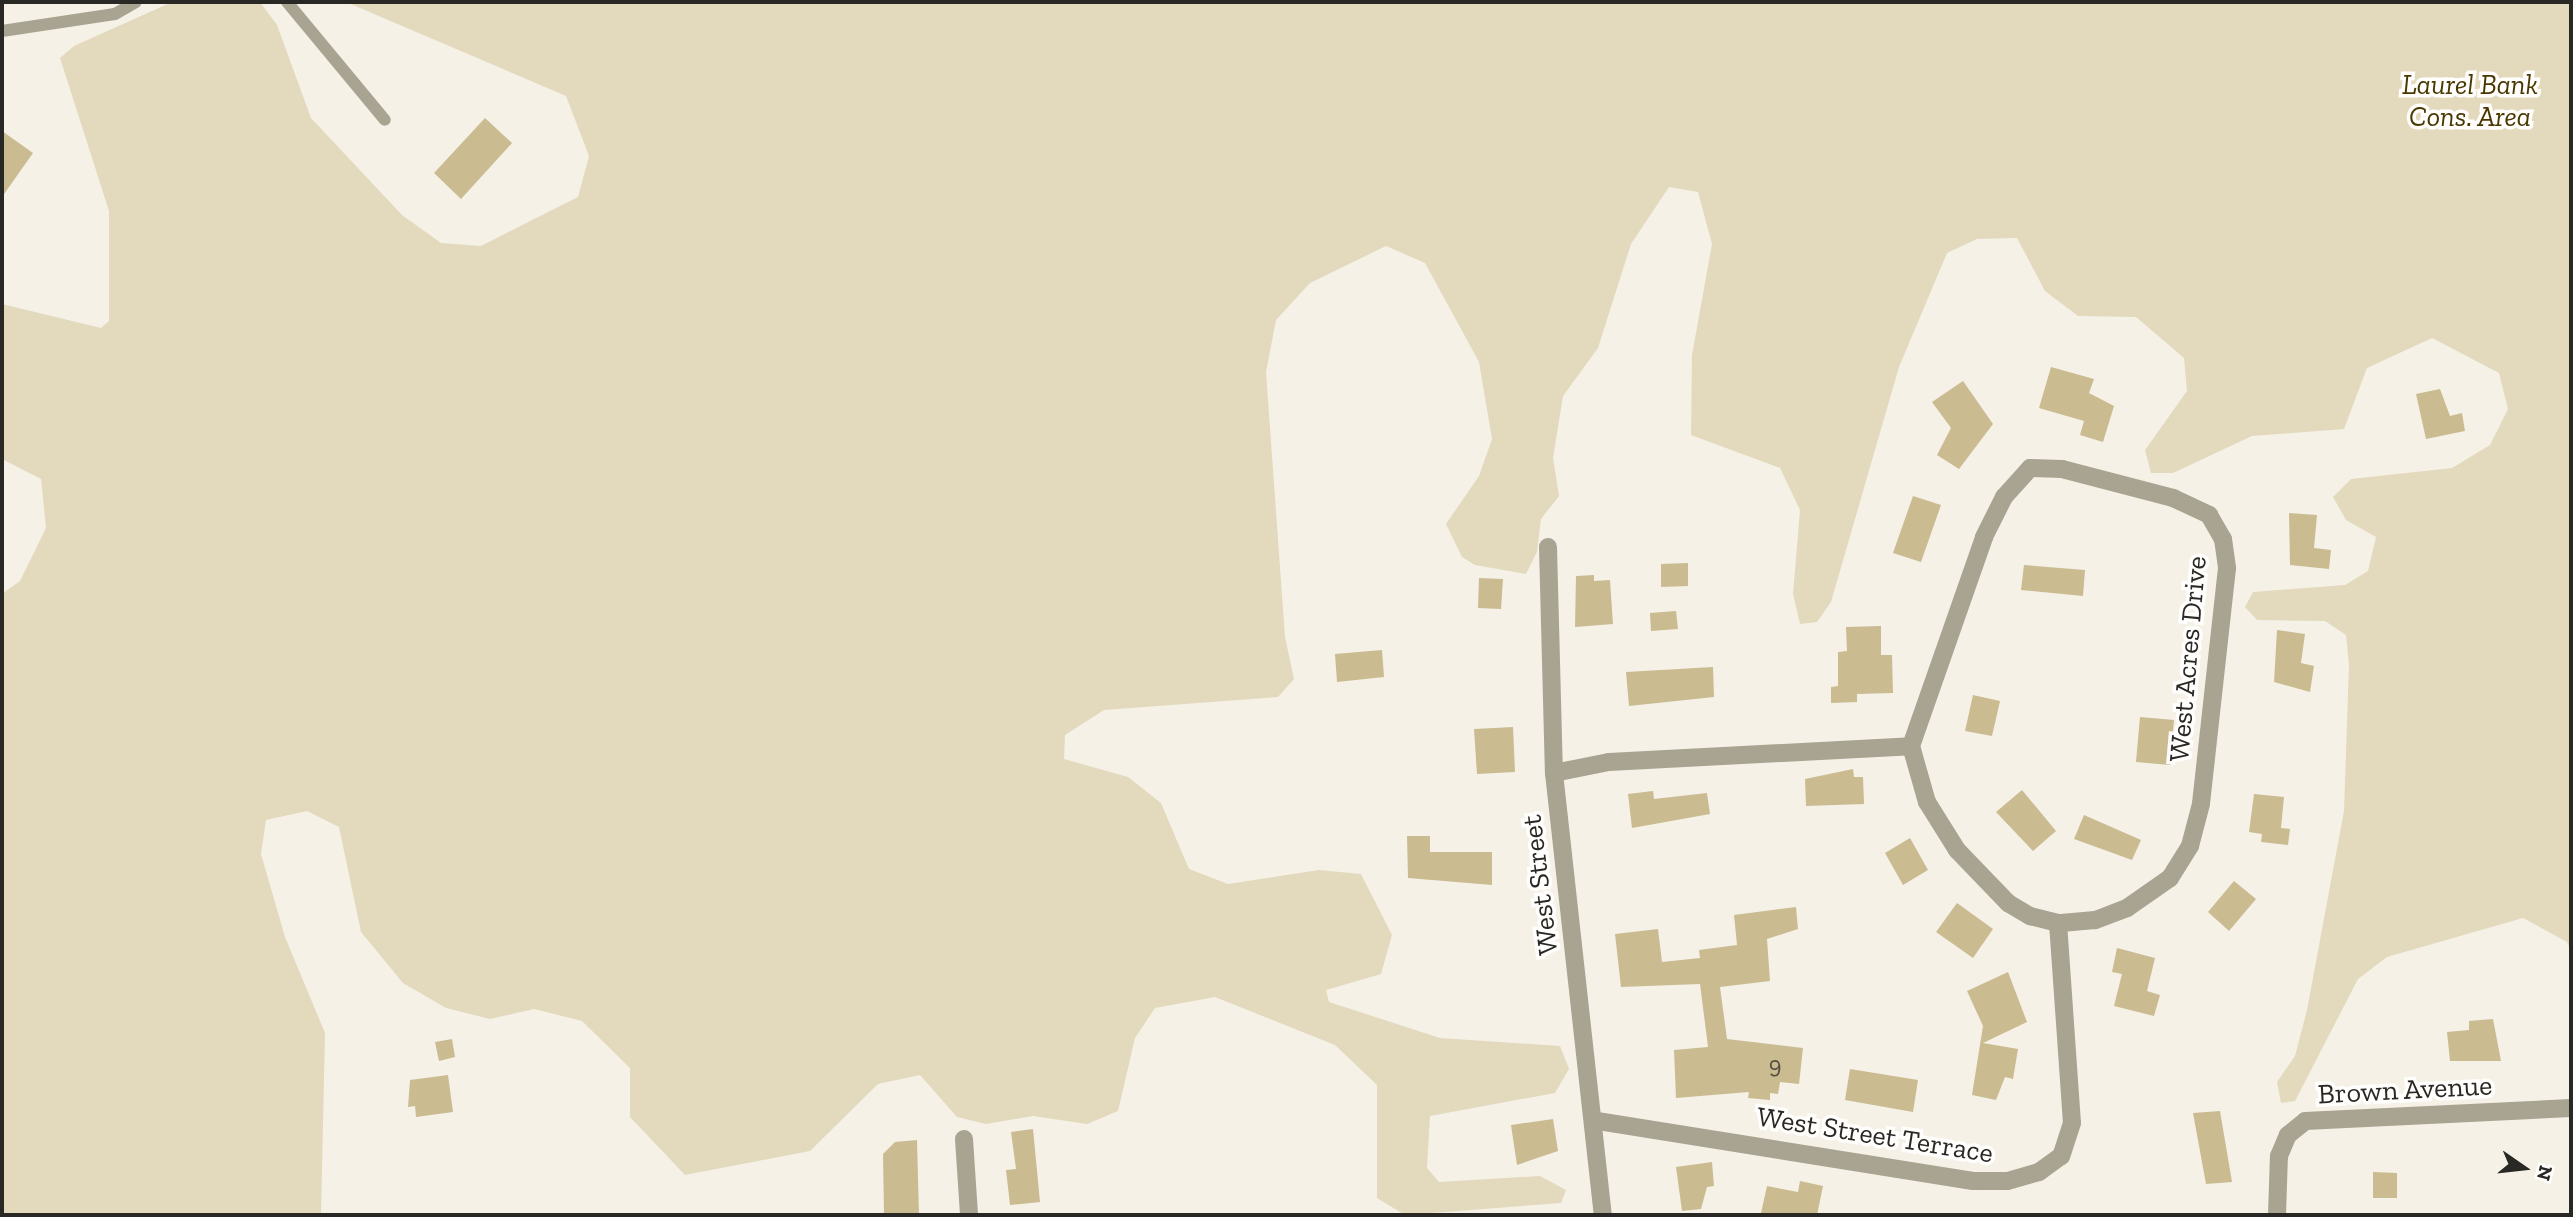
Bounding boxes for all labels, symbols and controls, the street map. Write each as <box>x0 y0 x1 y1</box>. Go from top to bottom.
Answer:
park label: Laurel Bank Cons. Area <box>2402 68 2538 134</box>
street label: West Acres Drive <box>2162 554 2214 764</box>
street label: West Street <box>1515 813 1565 957</box>
house number: 9 <box>1769 1051 1781 1079</box>
street label: Brown Avenue <box>2317 1069 2493 1111</box>
street label: West Street Terrace <box>1754 1100 1996 1170</box>
north arrow <box>2489 1133 2559 1203</box>
text: N <box>2532 1163 2558 1183</box>

